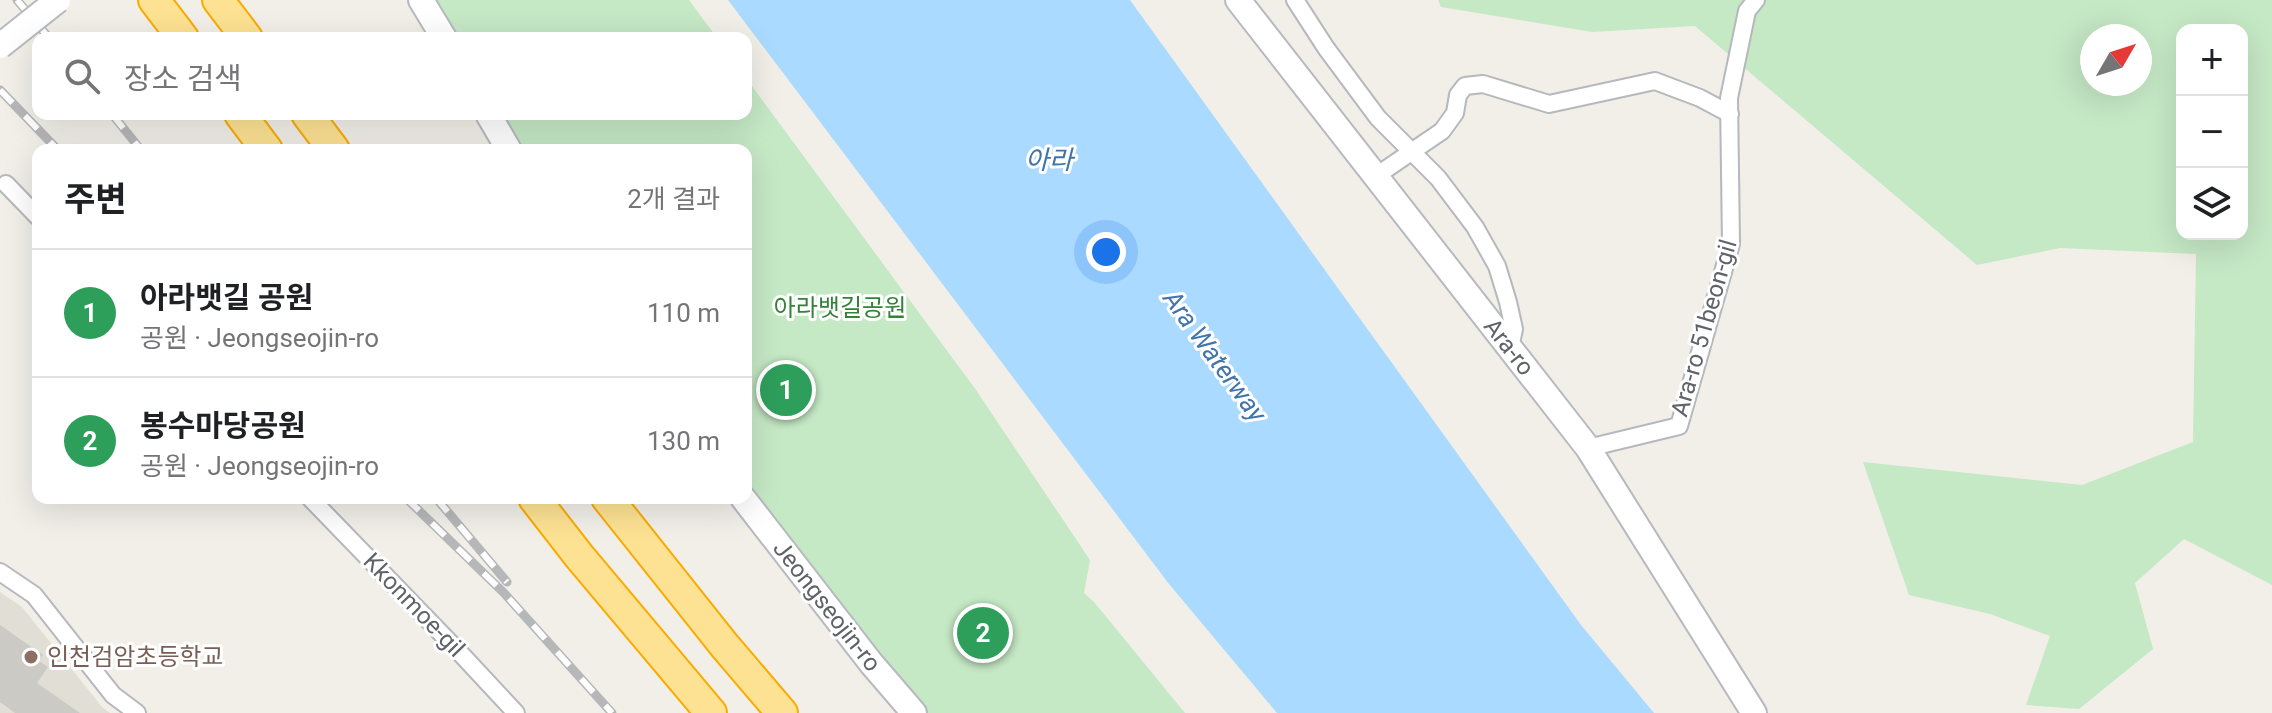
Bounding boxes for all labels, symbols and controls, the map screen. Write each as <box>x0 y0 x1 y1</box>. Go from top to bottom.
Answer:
north arrow <box>2080 24 2152 96</box>
map controls <box>2176 24 2248 240</box>
button: + <box>2176 24 2248 96</box>
search box <box>32 32 752 120</box>
icon: search <box>60 54 104 98</box>
text: 장소 검색 <box>124 61 242 96</box>
button: − <box>2176 96 2248 168</box>
water label: 아라 <box>1025 145 1076 175</box>
button: layers <box>2176 168 2248 240</box>
text: 주변 <box>64 179 127 219</box>
text: 2개 결과 <box>627 184 720 214</box>
your location <box>1086 232 1126 272</box>
street label: Ara-ro 51beon-gil <box>1665 236 1743 420</box>
text: 아라뱃길 공원 <box>140 280 313 315</box>
water label: Ara Waterway <box>1156 283 1273 428</box>
park label: 아라뱃길공원 <box>774 294 906 322</box>
text: 1 <box>83 298 97 328</box>
text: 110 m <box>647 298 720 328</box>
street label: Ara-ro <box>1478 313 1540 381</box>
text: 공원 · Jeongseojin-ro <box>140 323 379 353</box>
pin: 1 <box>760 360 812 420</box>
text: 봉수마당공원 <box>140 408 306 443</box>
text: 2 <box>83 426 97 456</box>
text: 130 m <box>647 426 720 456</box>
text: 공원 · Jeongseojin-ro <box>140 451 379 481</box>
street label: Jeongseojin-ro <box>767 535 887 677</box>
street label: Kkonmoe-gil <box>358 547 470 663</box>
pin: 2 <box>957 603 1009 663</box>
place label: 인천검암초등학교 <box>47 643 224 671</box>
marker: 인천검암초등학교 <box>22 648 40 666</box>

